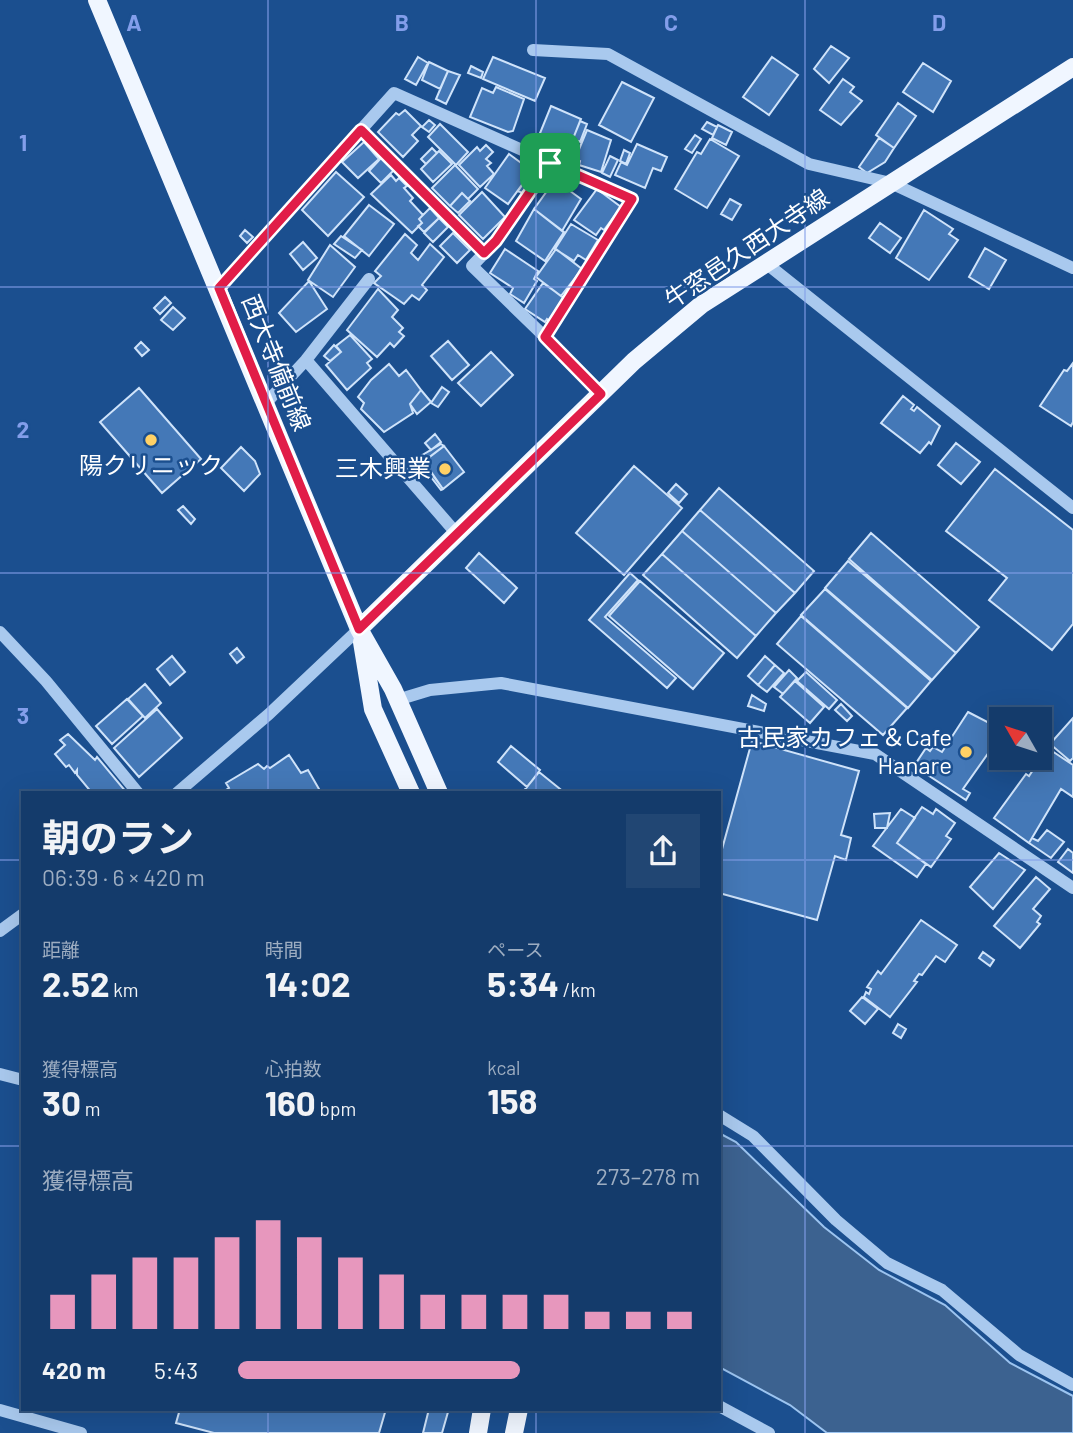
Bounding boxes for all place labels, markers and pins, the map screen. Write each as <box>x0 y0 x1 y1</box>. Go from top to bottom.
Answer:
pin <box>520 133 580 193</box>
marker: 陽クリニック <box>143 432 159 448</box>
place label: 陽クリニック <box>79 450 223 479</box>
place label: 三木興業 <box>335 453 431 482</box>
marker: 三木興業 <box>437 461 453 477</box>
place label: 古民家カフェ＆Cafe Hanare <box>737 722 952 779</box>
marker: 古民家カフェ＆Cafe Hanare <box>958 744 974 760</box>

